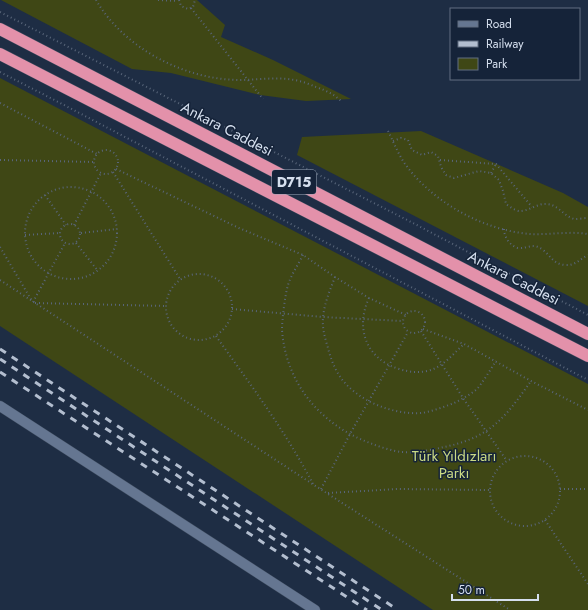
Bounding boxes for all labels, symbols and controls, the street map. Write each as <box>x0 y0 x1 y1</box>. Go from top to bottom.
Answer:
legend <box>450 8 580 80</box>
text: Road <box>486 15 512 33</box>
text: Railway <box>486 35 524 53</box>
text: Park <box>486 55 508 73</box>
street label: Ankara Caddesi <box>177 96 277 162</box>
road number: D715 <box>272 170 316 194</box>
street label: Ankara Caddesi <box>464 245 564 311</box>
park label: Türk Yıldızları Parkı <box>412 445 496 484</box>
scale bar <box>452 576 538 602</box>
text: 50 m <box>458 581 485 599</box>

